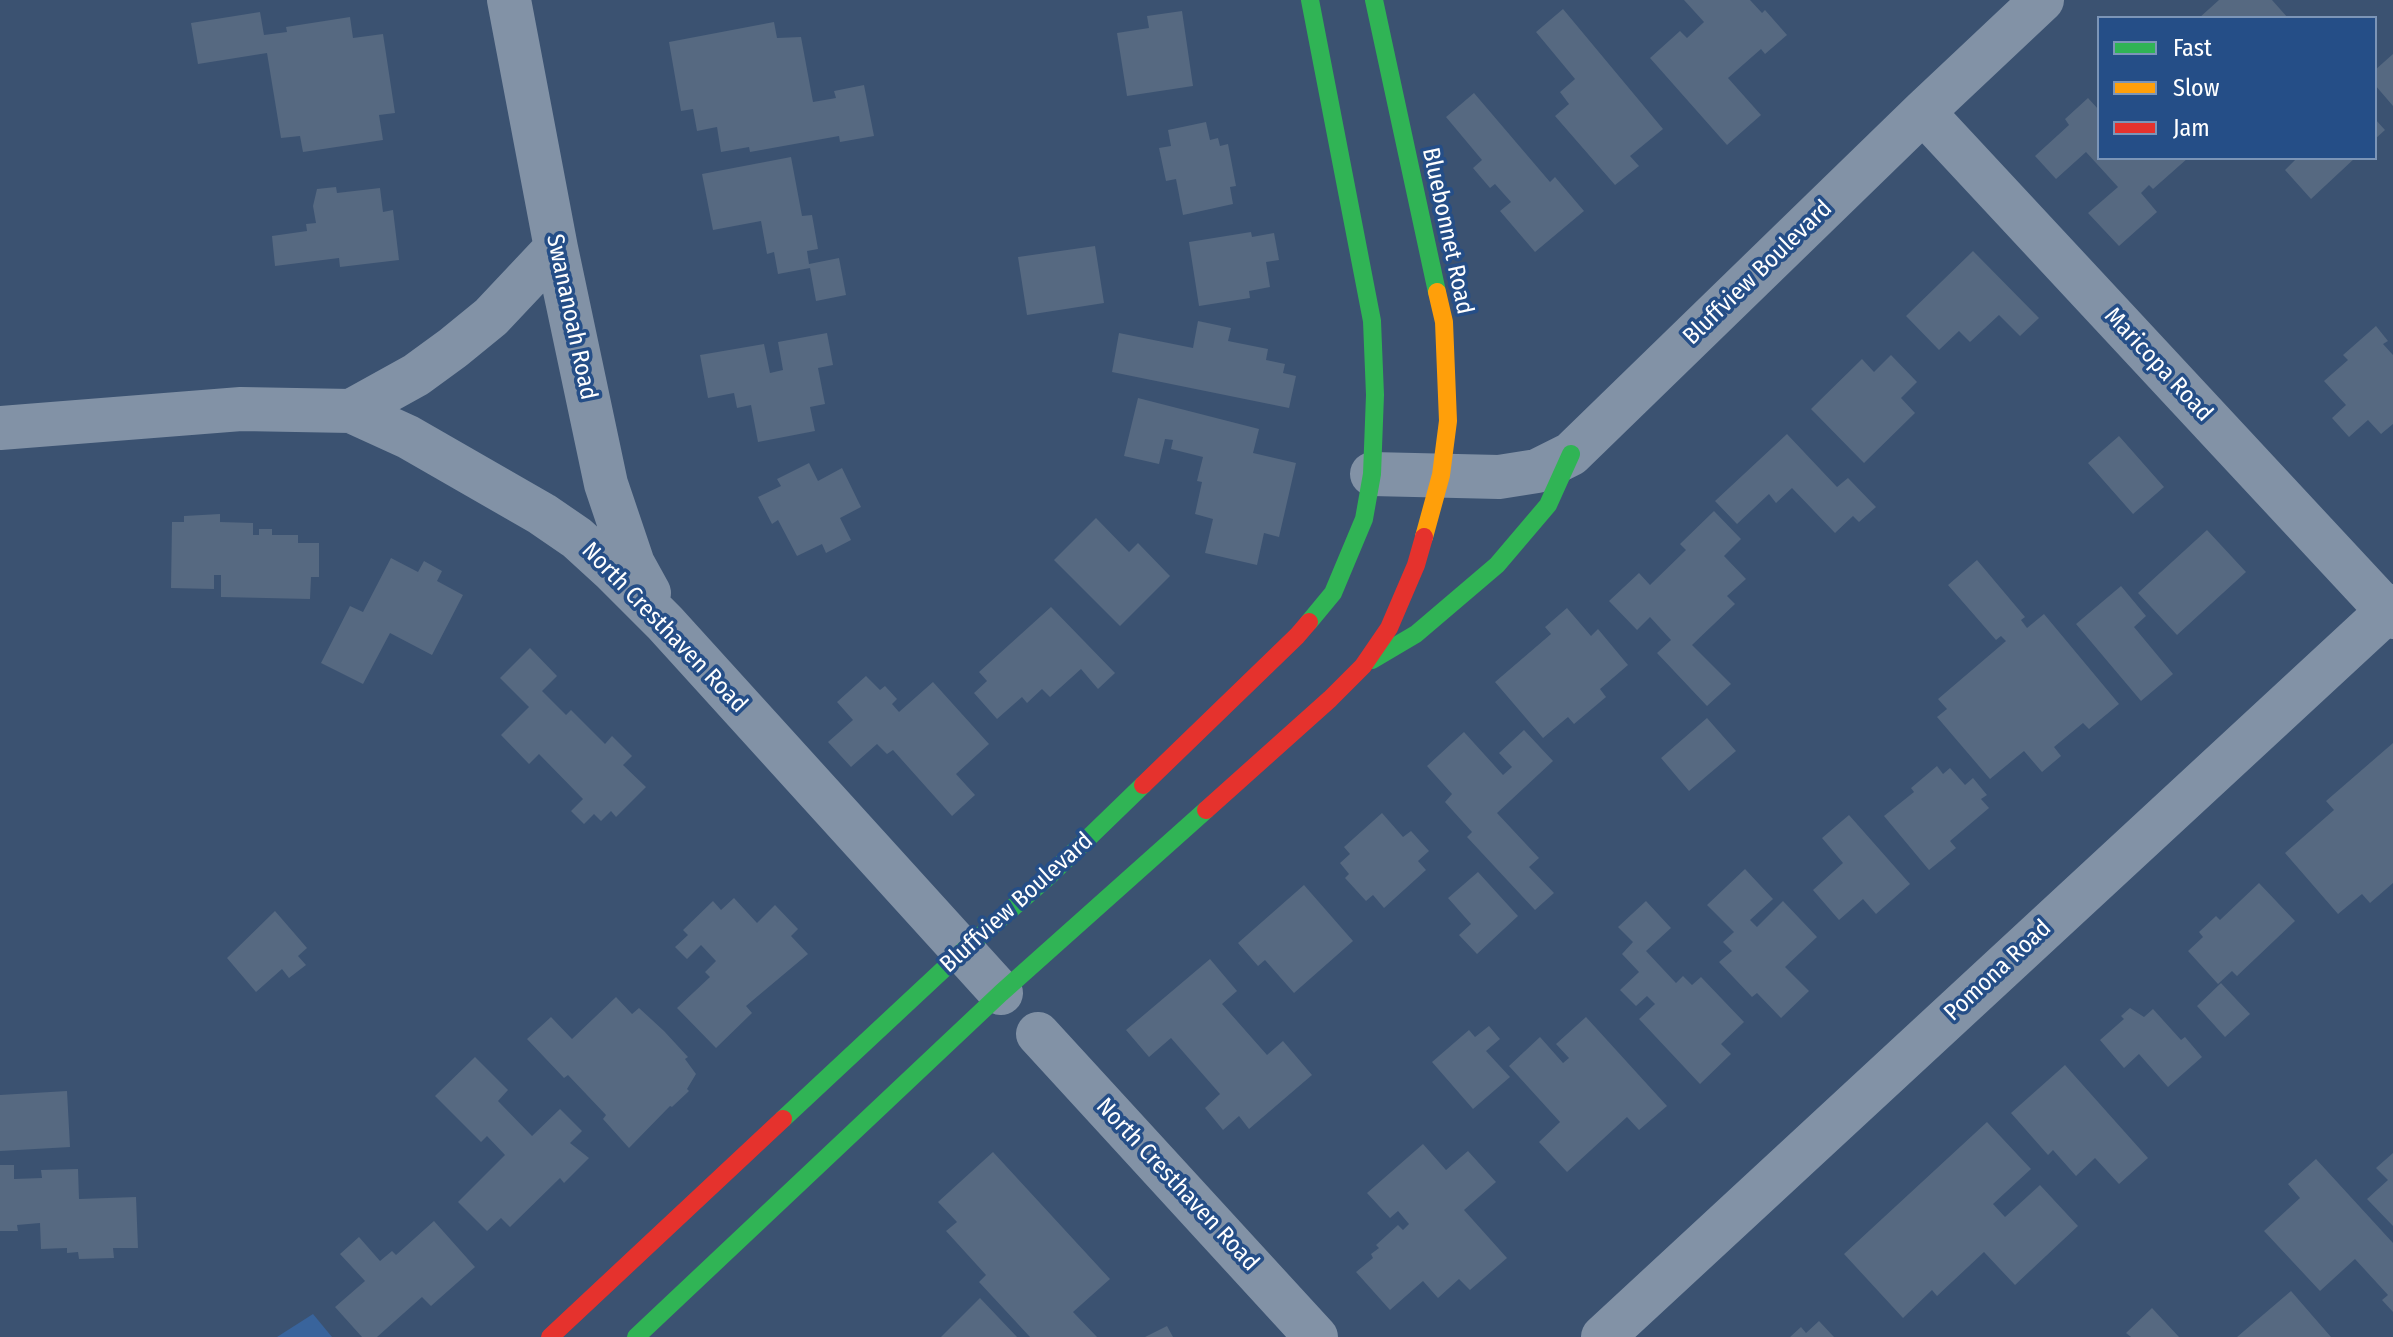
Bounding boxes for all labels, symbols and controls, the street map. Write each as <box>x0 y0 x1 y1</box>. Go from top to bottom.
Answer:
legend <box>2097 16 2377 160</box>
text: Fast <box>2173 34 2212 62</box>
text: Slow <box>2173 74 2219 102</box>
text: Jam <box>2173 114 2210 142</box>
street label: Bluebonnet Road <box>1415 145 1479 317</box>
street label: Bluffview Boulevard <box>1678 195 1838 351</box>
street label: Swananoah Road <box>539 232 603 402</box>
street label: Maricopa Road <box>2098 302 2218 428</box>
street label: North Cresthaven Road <box>575 537 753 719</box>
street label: Bluffview Boulevard <box>935 827 1099 979</box>
street label: Pomona Road <box>1939 914 2057 1028</box>
street label: North Cresthaven Road <box>1089 1093 1265 1277</box>

